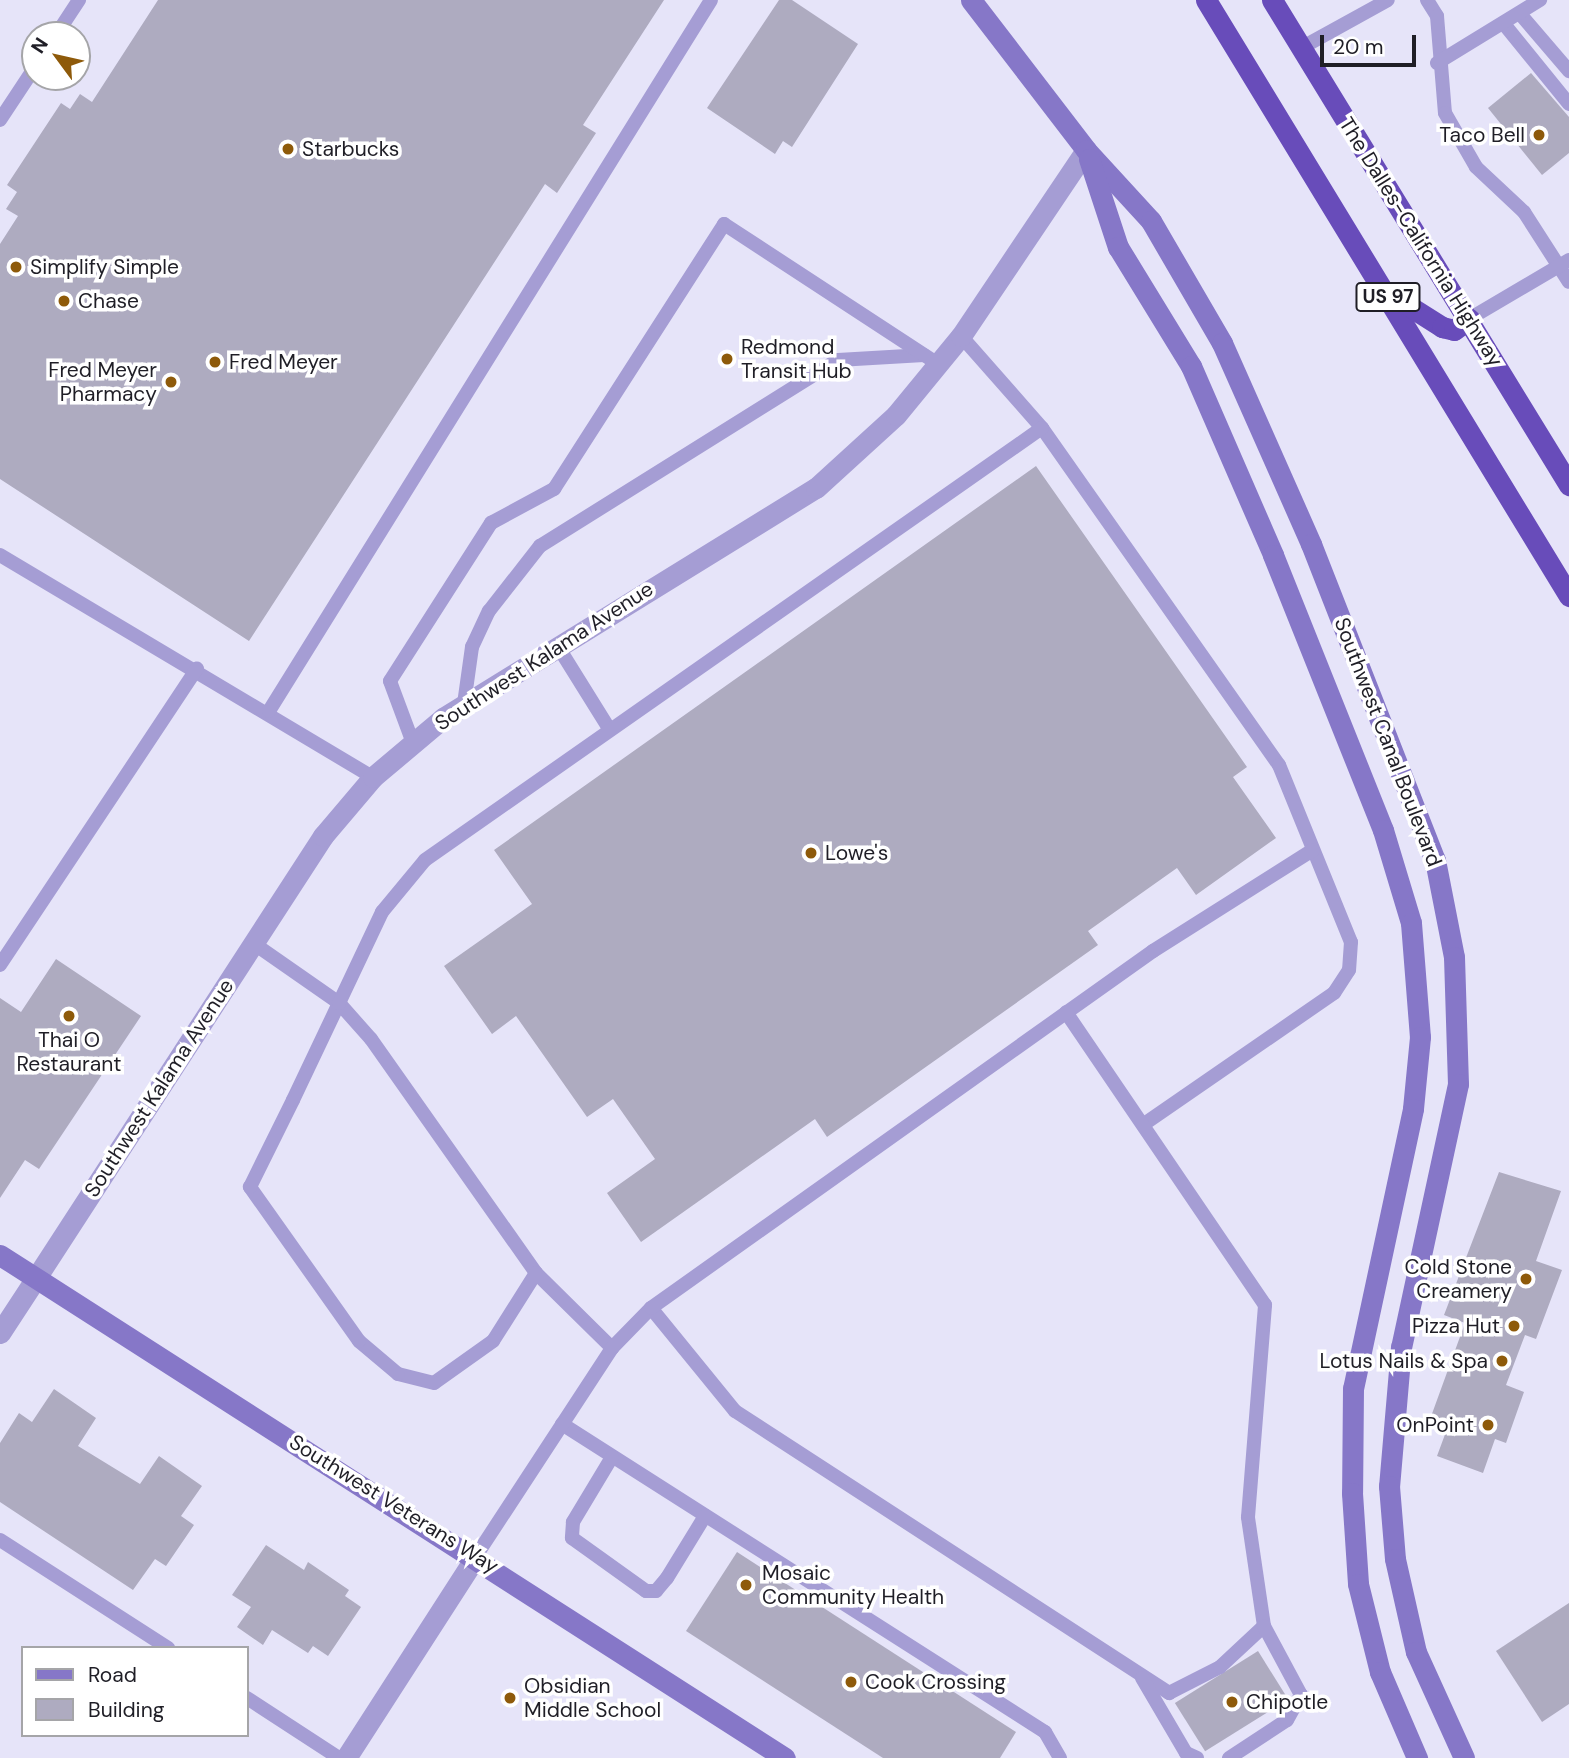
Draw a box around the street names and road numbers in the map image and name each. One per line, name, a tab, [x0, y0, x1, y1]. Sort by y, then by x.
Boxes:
street label: The Dalles-California Highway	[1334, 113, 1508, 371]
road number: US 97	[1355, 282, 1421, 312]
street label: Southwest Kalama Avenue	[430, 576, 658, 736]
street label: Southwest Canal Boulevard	[1329, 614, 1447, 870]
street label: Southwest Kalama Avenue	[79, 974, 239, 1202]
street label: Southwest Veterans Way	[285, 1429, 503, 1579]

